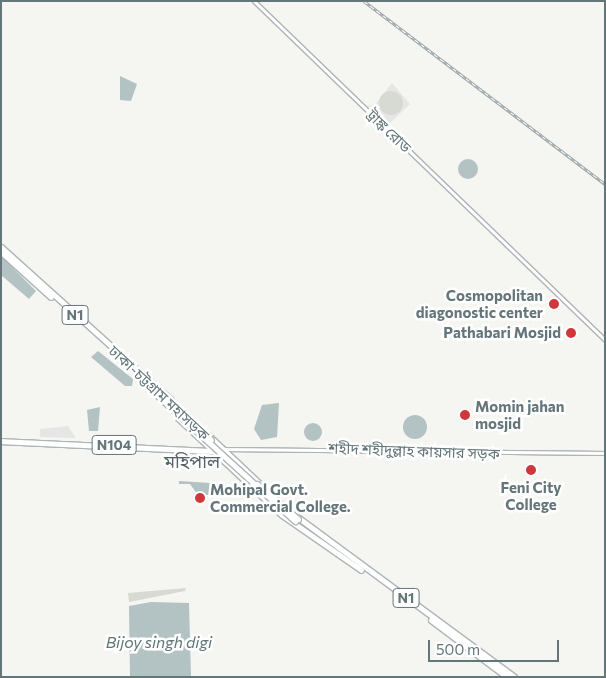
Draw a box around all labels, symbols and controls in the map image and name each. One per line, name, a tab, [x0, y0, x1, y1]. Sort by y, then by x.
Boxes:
street label: ট্রাঙ্ক রোড	[363, 106, 415, 156]
place label: Cosmopolitan diagonostic center	[416, 286, 543, 321]
marker: Cosmopolitan diagonostic center	[547, 297, 561, 311]
road number: N1	[61, 304, 89, 326]
place label: Pathabari Mosjid	[443, 324, 561, 342]
marker: Pathabari Mosjid	[565, 327, 577, 339]
street label: ঢাকা-চট্টগ্রাম মহাসড়ক	[105, 342, 213, 444]
place label: Momin jahan mosjid	[475, 397, 564, 432]
marker: Momin jahan mosjid	[459, 409, 471, 421]
road number: N104	[92, 434, 136, 456]
street label: শহীদ শহীদুল্লাহ কায়সার সড়ক	[328, 439, 500, 463]
district label: মহিপাল	[164, 450, 220, 472]
marker: Feni City College	[525, 464, 537, 476]
place label: Feni City College	[500, 478, 562, 513]
place label: Mohipal Govt. Commercial College.	[210, 480, 351, 515]
marker: Mohipal Govt. Commercial College.	[194, 492, 206, 504]
road number: N1	[392, 586, 420, 610]
scale bar	[431, 630, 562, 662]
water label: Bijoy singh digi	[106, 632, 212, 652]
text: 500 m	[436, 640, 480, 658]

